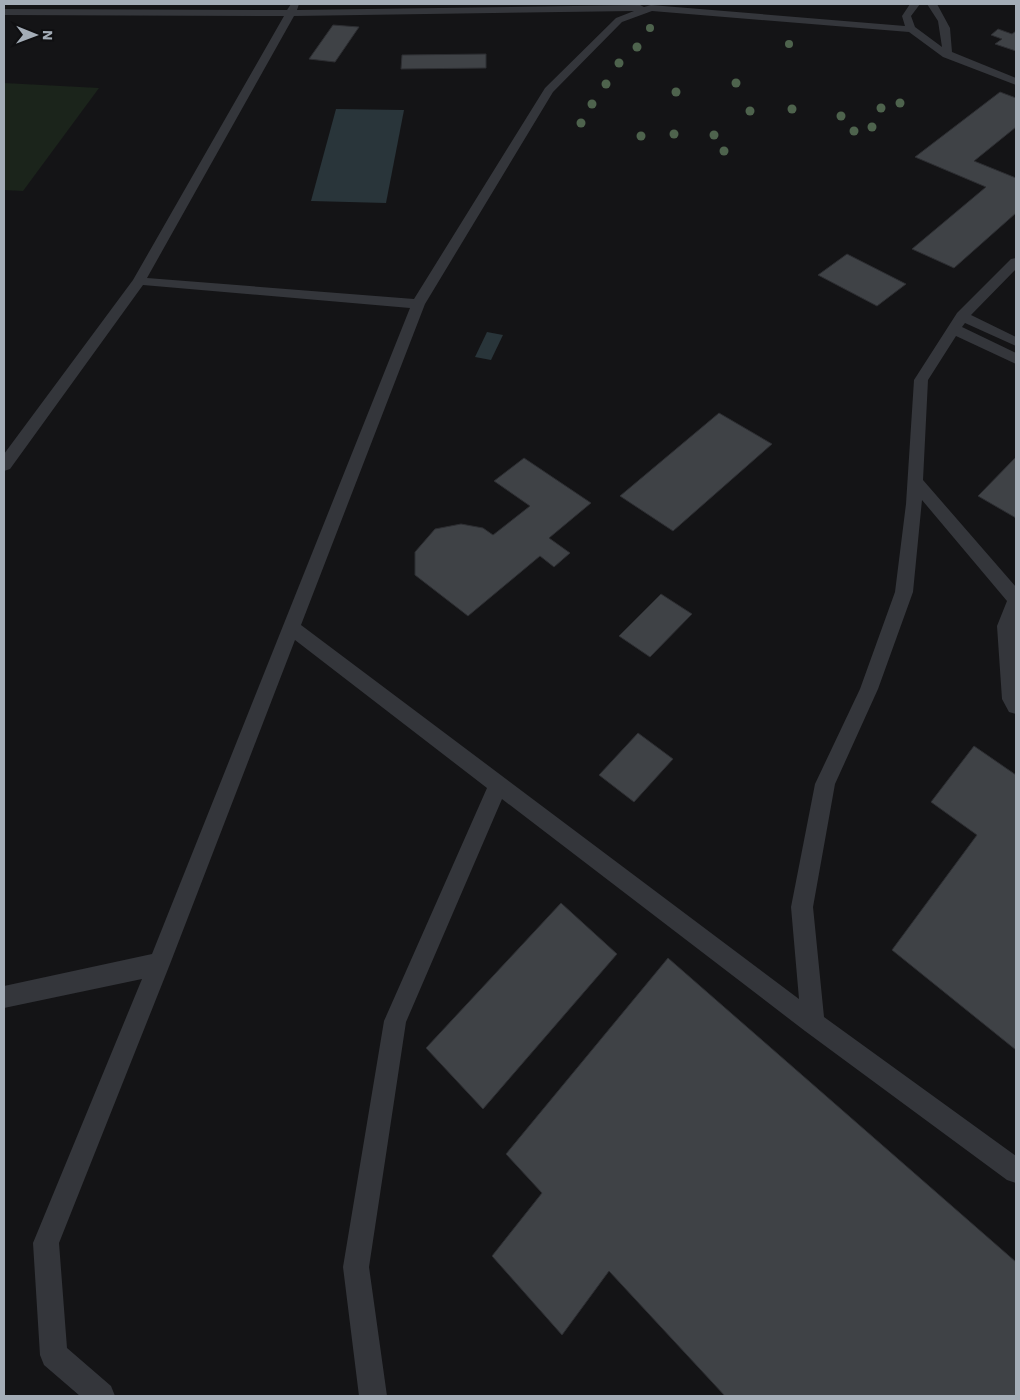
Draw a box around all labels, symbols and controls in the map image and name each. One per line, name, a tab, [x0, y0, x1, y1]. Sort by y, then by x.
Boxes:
north arrow	[10, 10, 60, 60]
text: N	[40, 30, 56, 41]

